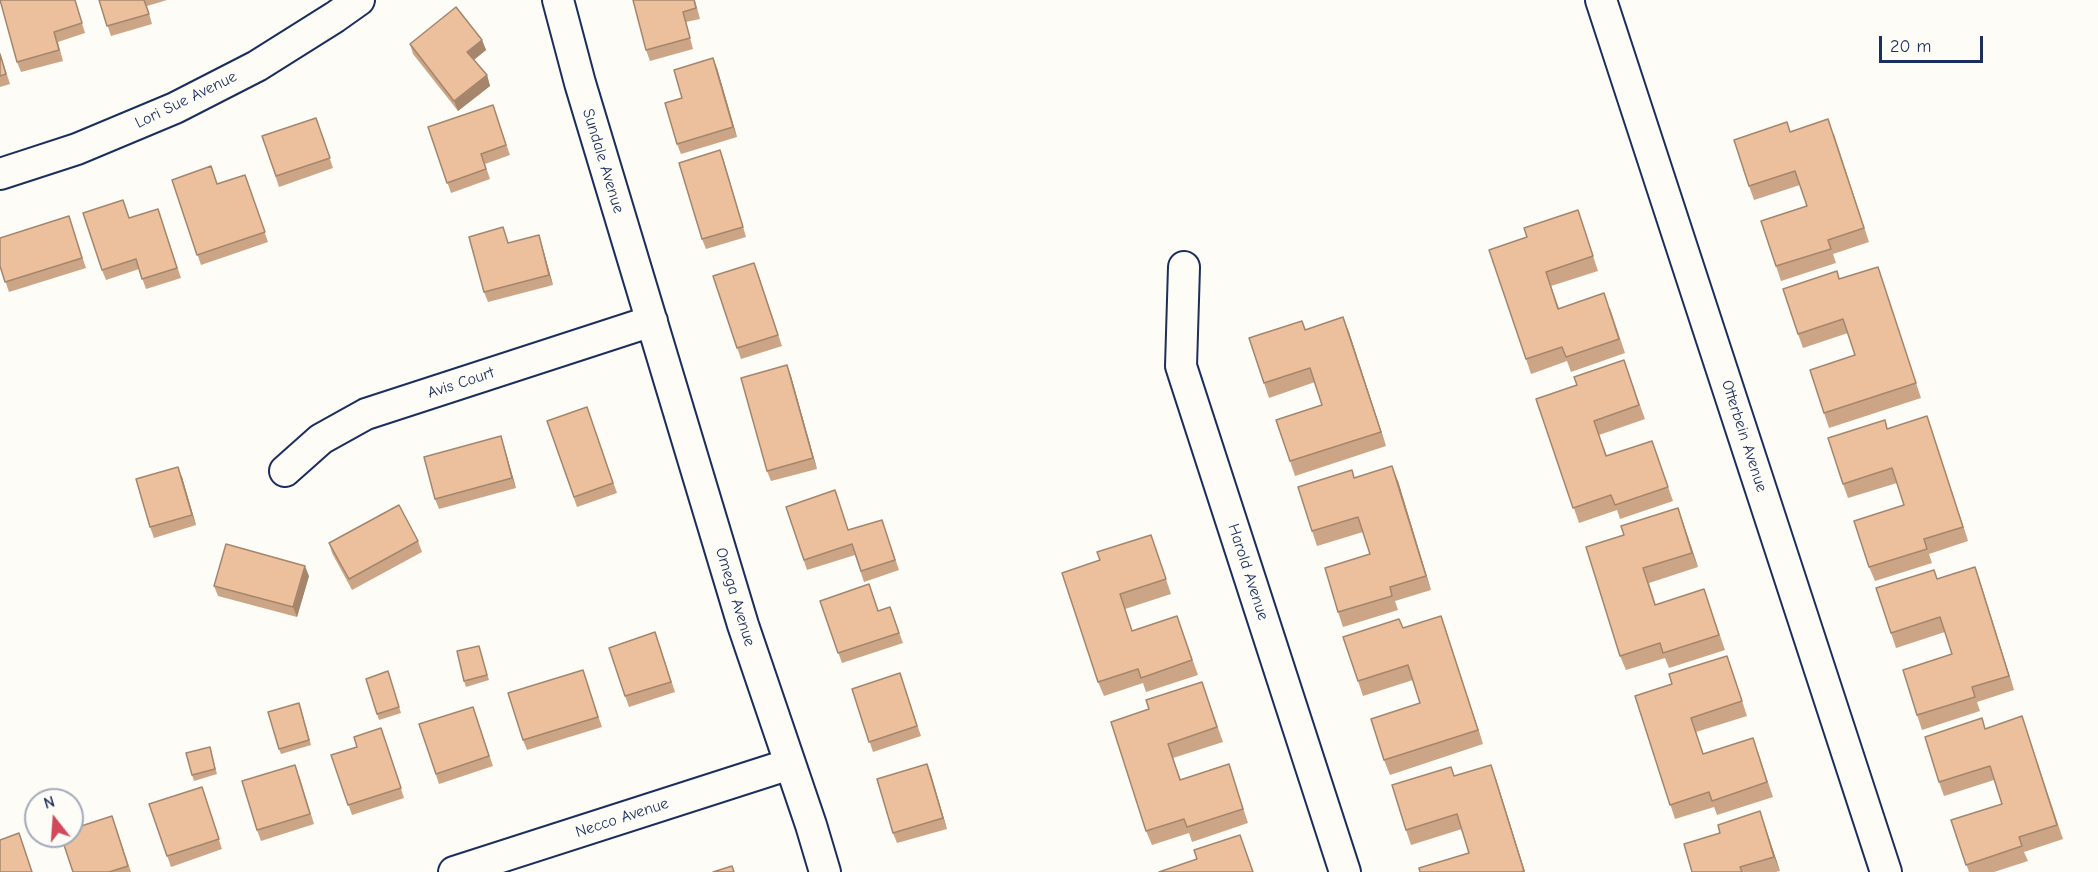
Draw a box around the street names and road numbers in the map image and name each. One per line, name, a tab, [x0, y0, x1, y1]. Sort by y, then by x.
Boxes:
street label: Lori Sue Avenue	[132, 67, 240, 133]
street label: Sundale Avenue	[578, 106, 628, 216]
street label: Avis Court	[425, 363, 497, 403]
street label: Otterbein Avenue	[1717, 378, 1771, 494]
street label: Harold Avenue	[1223, 521, 1273, 623]
street label: Omega Avenue	[711, 545, 759, 649]
street label: Necco Avenue	[573, 794, 671, 842]

